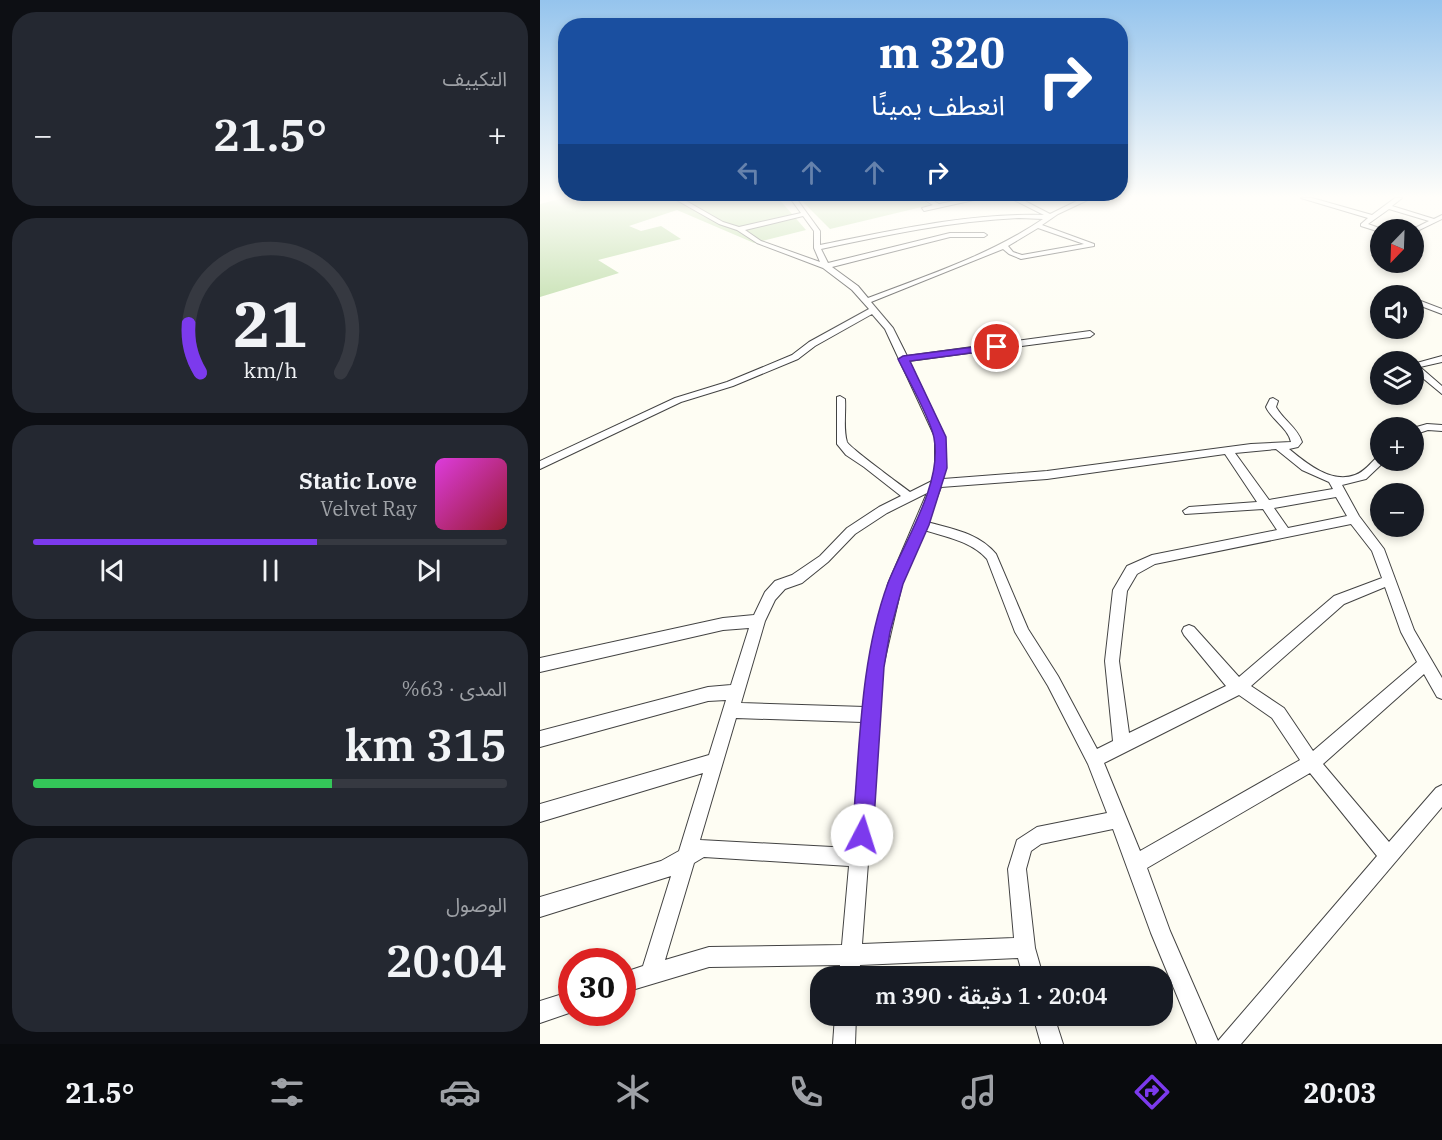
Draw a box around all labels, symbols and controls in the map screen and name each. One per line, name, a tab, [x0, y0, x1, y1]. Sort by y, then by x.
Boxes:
text: 320 m	[879, 25, 1005, 80]
icon: right	[1026, 42, 1104, 120]
text: التكييف	[443, 65, 507, 92]
text: انعطف يمينًا	[871, 87, 1005, 122]
text: 21.5°	[213, 105, 327, 163]
text: −	[33, 113, 53, 156]
text: +	[487, 113, 507, 156]
icon: left	[732, 156, 765, 189]
icon: ahead	[795, 156, 828, 189]
icon: ahead	[858, 156, 891, 189]
icon: right	[921, 156, 954, 189]
north arrow	[1370, 219, 1424, 273]
map controls	[1370, 219, 1424, 537]
text: 21	[233, 283, 307, 364]
button: sound	[1370, 285, 1424, 339]
pin	[971, 321, 1022, 372]
icon: arrive	[980, 330, 1013, 363]
button: layers	[1370, 351, 1424, 405]
text: km/h	[243, 356, 297, 384]
button: +	[1370, 417, 1424, 471]
text: Static Love	[299, 466, 417, 495]
button: −	[1370, 483, 1424, 537]
text: Velvet Ray	[320, 495, 417, 522]
icon: previous	[96, 554, 129, 587]
icon: pause	[254, 554, 287, 587]
icon: next	[412, 554, 445, 587]
text: المدى · 63%	[402, 675, 507, 702]
text: 315 km	[345, 715, 507, 773]
position arrow	[830, 803, 894, 867]
text: الوصول	[446, 891, 507, 918]
text: 20:04	[386, 931, 507, 989]
speed limit sign: 30	[558, 948, 636, 1026]
text: 20:04 · 1 دقيقة · 390 m	[875, 981, 1108, 1010]
icon: filters	[266, 1071, 308, 1113]
icon: car	[439, 1071, 481, 1113]
icon: climate	[612, 1071, 654, 1113]
icon: phone	[785, 1071, 827, 1113]
icon: music	[958, 1071, 1000, 1113]
icon: directions	[1131, 1071, 1173, 1113]
text: 21.5°	[66, 1075, 135, 1110]
text: 20:03	[1304, 1075, 1377, 1110]

